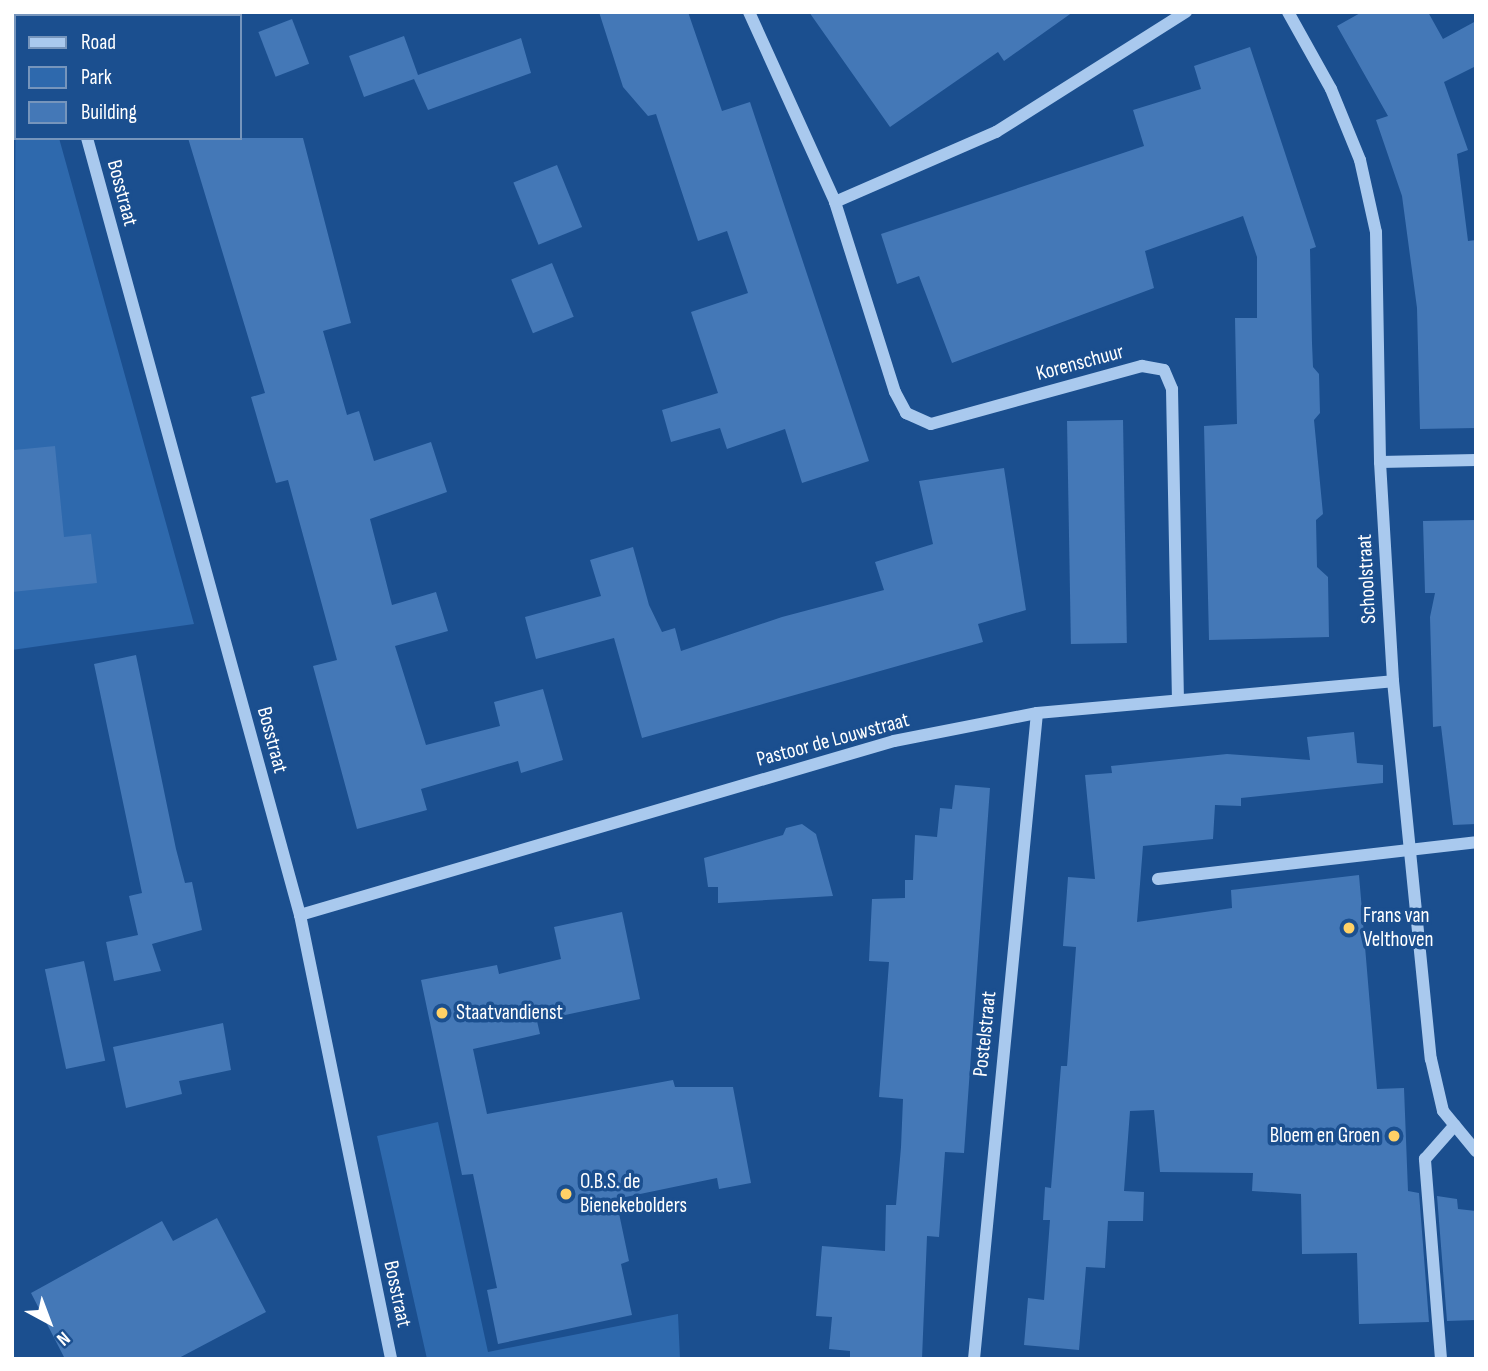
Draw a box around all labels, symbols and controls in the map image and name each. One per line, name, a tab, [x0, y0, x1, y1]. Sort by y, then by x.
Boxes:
legend	[14, 14, 242, 140]
text: Road	[81, 30, 116, 55]
text: Park	[81, 65, 112, 90]
text: Building	[81, 100, 137, 125]
street label: Bosstraat	[101, 157, 143, 229]
street label: Korenschuur	[1034, 339, 1126, 387]
street label: Schoolstraat	[1352, 533, 1382, 625]
street label: Bosstraat	[251, 704, 293, 776]
street label: Pastoor de Louwstraat	[754, 708, 912, 772]
place label: Frans van Velthoven	[1363, 903, 1433, 953]
marker: Frans van Velthoven	[1341, 920, 1357, 936]
street label: Postelstraat	[968, 990, 1002, 1078]
place label: Staatvandienst	[456, 1000, 563, 1026]
marker: Staatvandienst	[434, 1005, 450, 1021]
place label: Bloem en Groen	[1270, 1123, 1380, 1149]
marker: Bloem en Groen	[1386, 1128, 1402, 1144]
place label: O.B.S. de Bienekebolders	[580, 1169, 687, 1219]
marker: O.B.S. de Bienekebolders	[558, 1186, 574, 1202]
street label: Bosstraat	[378, 1258, 416, 1330]
north arrow	[14, 1287, 84, 1357]
text: N	[52, 1326, 74, 1350]

